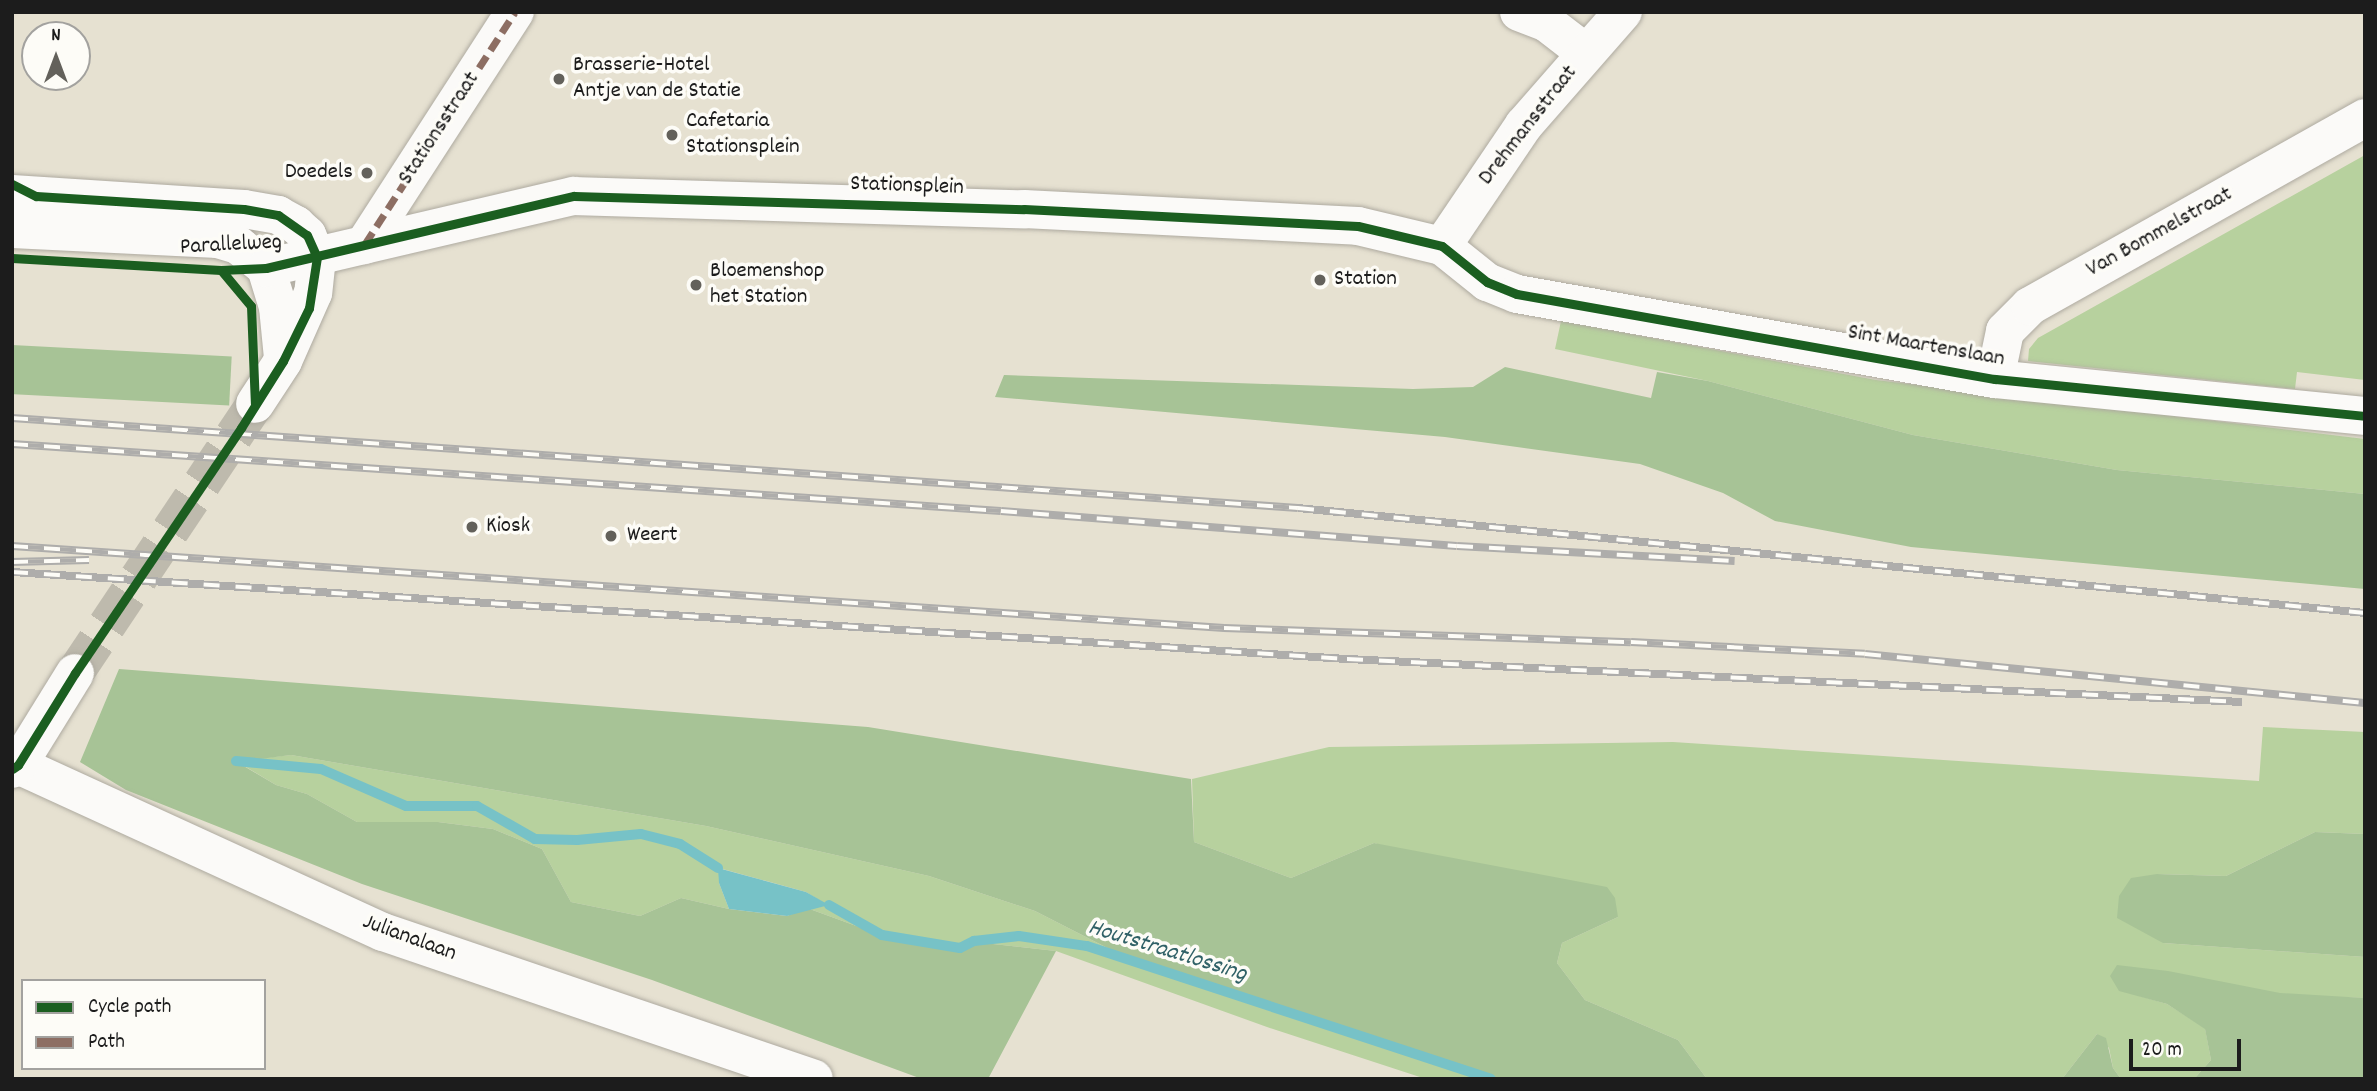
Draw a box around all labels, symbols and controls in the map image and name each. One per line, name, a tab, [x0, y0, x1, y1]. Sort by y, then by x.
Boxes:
north arrow	[21, 21, 91, 91]
text: N	[51, 23, 61, 50]
place label: Brasserie-Hotel Antje van de Statie	[573, 52, 741, 106]
street label: Drehmansstraat	[1474, 60, 1584, 192]
street label: Stationsstraat	[393, 67, 487, 191]
marker: Brasserie-Hotel Antje van de Statie	[551, 71, 567, 87]
place label: Cafetaria Stationsplein	[686, 108, 800, 162]
marker: Cafetaria Stationsplein	[664, 127, 680, 143]
place label: Doedels	[285, 159, 353, 187]
marker: Doedels	[359, 165, 375, 181]
street label: Stationsplein	[850, 171, 964, 203]
street label: Van Bommelstraat	[2082, 181, 2238, 285]
street label: Parallelweg	[179, 230, 283, 262]
place label: Bloemenshop het Station	[710, 258, 824, 312]
place label: Station	[1334, 266, 1397, 294]
marker: Station	[1312, 272, 1328, 288]
marker: Bloemenshop het Station	[688, 277, 704, 293]
street label: Sint Maartenslaan	[1845, 320, 2007, 374]
place label: Kiosk	[486, 513, 530, 541]
marker: Kiosk	[464, 519, 480, 535]
place label: Weert	[627, 522, 677, 550]
marker: Weert	[601, 526, 621, 546]
street label: Julianalaan	[358, 909, 460, 969]
water label: Houtstraatlossing	[1084, 914, 1250, 990]
legend	[21, 979, 266, 1070]
text: Cycle path	[88, 993, 171, 1023]
scale bar	[2132, 1024, 2244, 1068]
text: Path	[88, 1028, 125, 1058]
text: 20 m	[2142, 1036, 2182, 1066]

